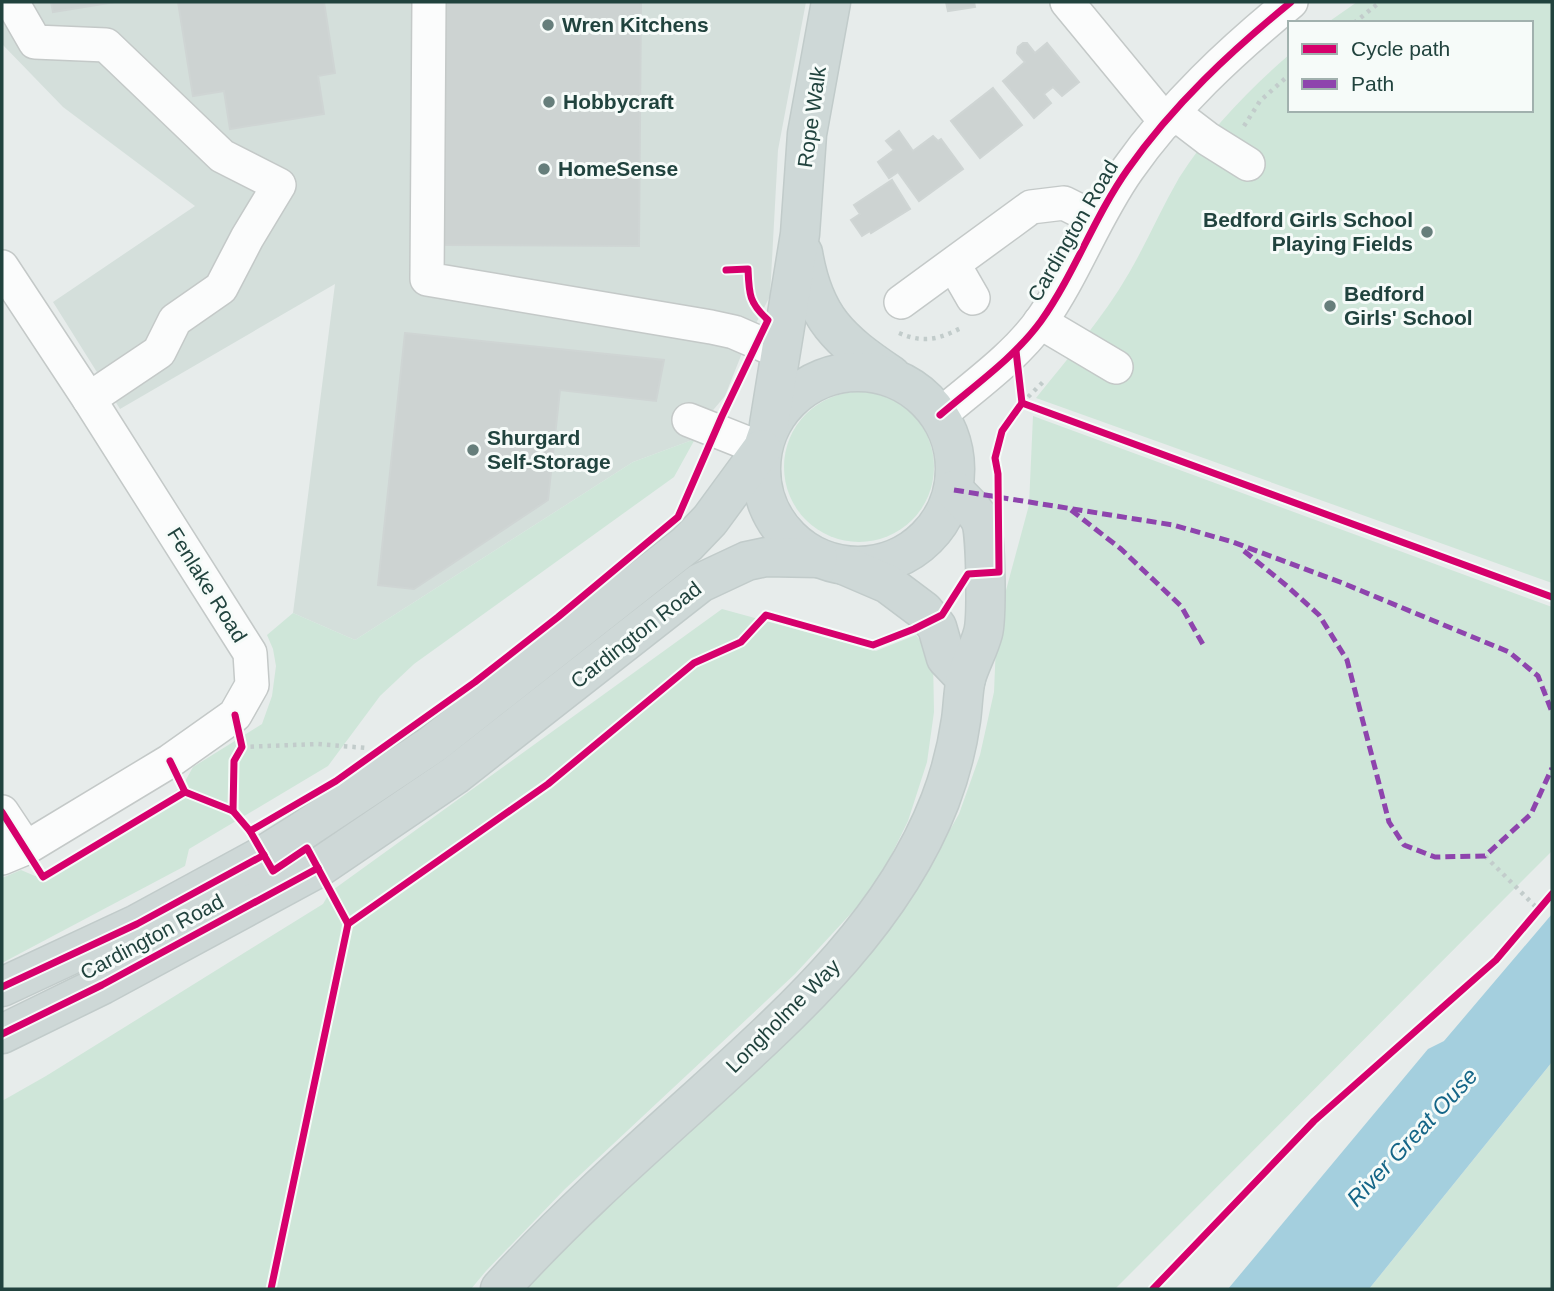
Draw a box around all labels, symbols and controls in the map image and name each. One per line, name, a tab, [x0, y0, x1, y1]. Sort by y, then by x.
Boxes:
place label: Wren Kitchens	[562, 13, 709, 36]
marker: Wren Kitchens	[540, 17, 556, 33]
legend	[1288, 21, 1533, 112]
text: Cycle path	[1351, 37, 1450, 60]
street label: Rope Walk	[793, 64, 830, 169]
text: Path	[1351, 72, 1394, 95]
place label: Hobbycraft	[563, 90, 674, 113]
marker: Hobbycraft	[541, 94, 557, 110]
street label: Cardington Road	[1023, 156, 1122, 305]
place label: HomeSense	[558, 157, 678, 180]
marker: HomeSense	[536, 161, 552, 177]
place label: Bedford Girls School Playing Fields	[1203, 208, 1413, 255]
marker: Bedford Girls School Playing Fields	[1419, 224, 1435, 240]
place label: Bedford Girls' School	[1344, 282, 1473, 329]
marker: Bedford Girls' School	[1322, 298, 1338, 314]
place label: Shurgard Self-Storage	[487, 426, 611, 473]
marker: Shurgard Self-Storage	[465, 442, 481, 458]
street label: Fenlake Road	[163, 523, 252, 646]
street label: Cardington Road	[566, 577, 705, 693]
street label: Cardington Road	[76, 889, 227, 984]
street label: Longholme Way	[721, 954, 845, 1077]
water label: River Great Ouse	[1341, 1063, 1483, 1211]

